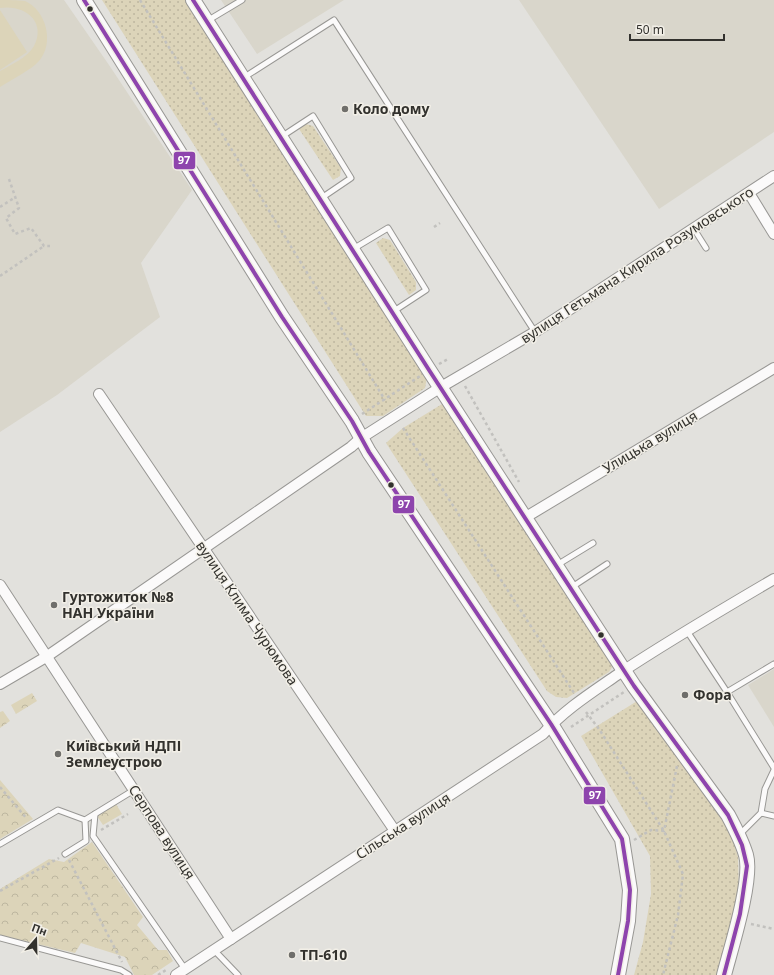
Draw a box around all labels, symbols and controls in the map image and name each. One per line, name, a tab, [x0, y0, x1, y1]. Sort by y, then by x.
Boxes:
unlabelled marker	[85, 4, 95, 14]
scale bar	[630, 16, 724, 42]
text: 50 m	[636, 21, 664, 38]
place label: Коло дому	[353, 99, 430, 118]
marker: Коло дому	[340, 104, 350, 114]
line badge: 97	[173, 151, 196, 170]
text: 97	[178, 152, 190, 167]
street label: вулиця Гетьмана Кирила Розумовського	[517, 182, 757, 347]
street label: Улицька вулиця	[599, 406, 701, 477]
unlabelled marker	[386, 480, 396, 490]
line badge: 97	[392, 495, 415, 514]
text: 97	[398, 496, 410, 511]
street label: вулиця Клима Чурюмова	[192, 537, 303, 689]
place label: Гуртожиток №8 НАН України	[62, 587, 174, 622]
marker: Гуртожиток №8 НАН України	[49, 600, 59, 610]
unlabelled marker	[596, 630, 606, 640]
place label: Фора	[693, 685, 732, 704]
marker: Фора	[680, 690, 690, 700]
place label: Київський НДПІ Землеустрою	[66, 736, 181, 771]
marker: Київський НДПІ Землеустрою	[53, 749, 63, 759]
street label: Серпова вулиця	[125, 781, 200, 883]
line badge: 97	[583, 786, 606, 805]
text: 97	[589, 787, 601, 802]
street label: Сільська вулиця	[352, 788, 454, 863]
north arrow	[16, 919, 56, 959]
text: Пн	[30, 919, 49, 939]
place label: ТП-610	[300, 945, 347, 964]
marker: ТП-610	[287, 950, 297, 960]

